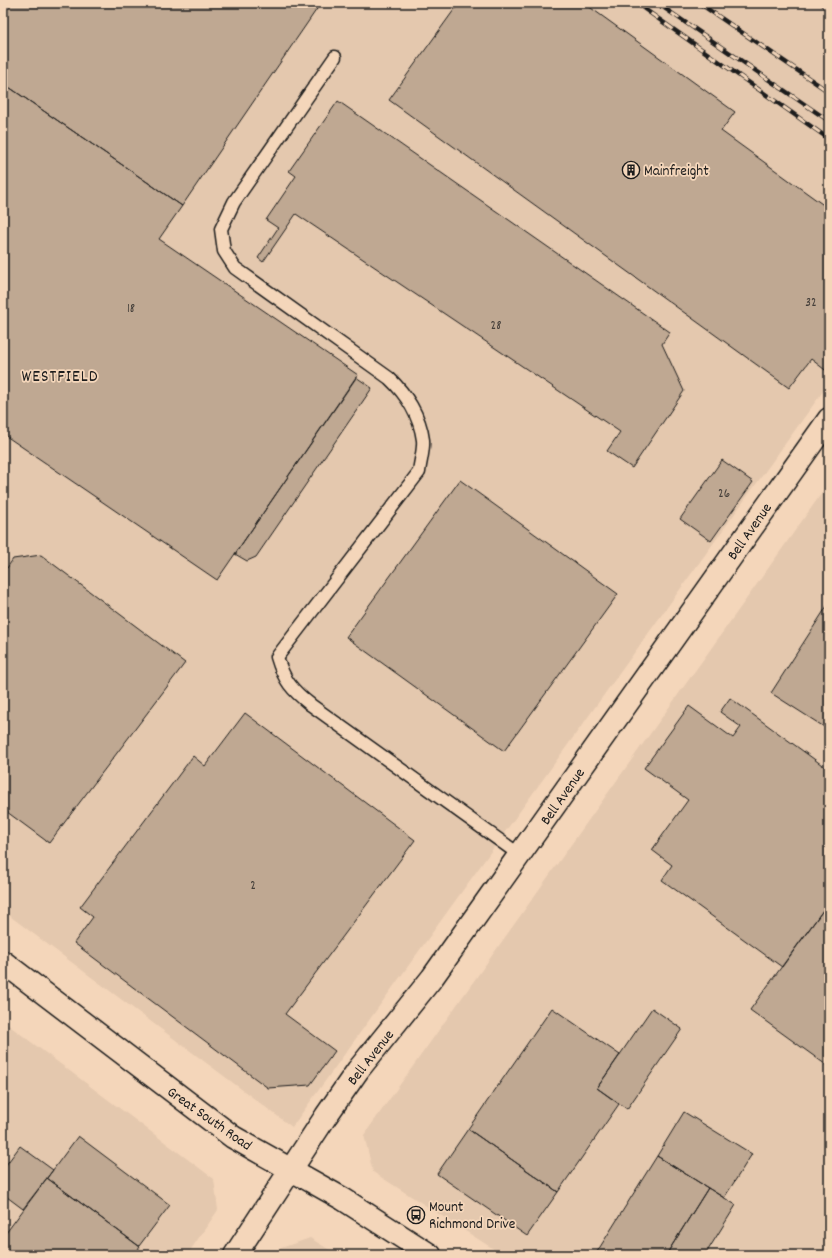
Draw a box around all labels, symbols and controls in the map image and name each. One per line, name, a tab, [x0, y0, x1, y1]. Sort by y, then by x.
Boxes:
building icon: Mainfreight	[621, 160, 641, 180]
place label: Mainfreight	[644, 161, 709, 183]
house number: 32	[805, 294, 817, 313]
house number: 18	[127, 300, 135, 319]
house number: 28	[491, 317, 501, 336]
district label: WESTFIELD	[21, 366, 99, 390]
house number: 26	[718, 485, 730, 504]
street label: Bell Avenue	[723, 499, 779, 565]
street label: Bell Avenue	[536, 764, 592, 830]
house number: 2	[250, 877, 256, 896]
street label: Bell Avenue	[343, 1025, 401, 1091]
street label: Great South Road	[162, 1082, 256, 1157]
place label: Mount Richmond Drive	[429, 1197, 516, 1236]
bus stop icon: Mount Richmond Drive	[406, 1205, 426, 1225]

